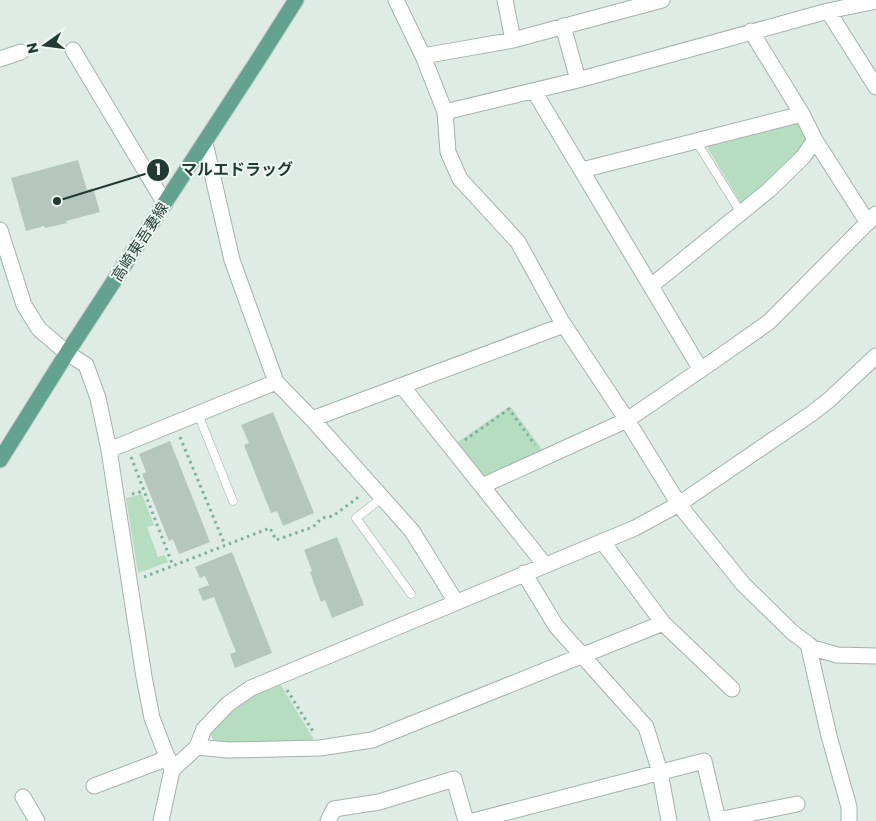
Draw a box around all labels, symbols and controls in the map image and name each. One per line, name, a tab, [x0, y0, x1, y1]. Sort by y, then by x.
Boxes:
north arrow	[20, 20, 70, 70]
text: N	[21, 41, 43, 56]
callout: マルエドラッグ	[146, 154, 303, 185]
text: マルエドラッグ	[181, 158, 293, 181]
text: 1	[155, 159, 161, 180]
street label: 高崎東吾妻線	[106, 198, 173, 285]

